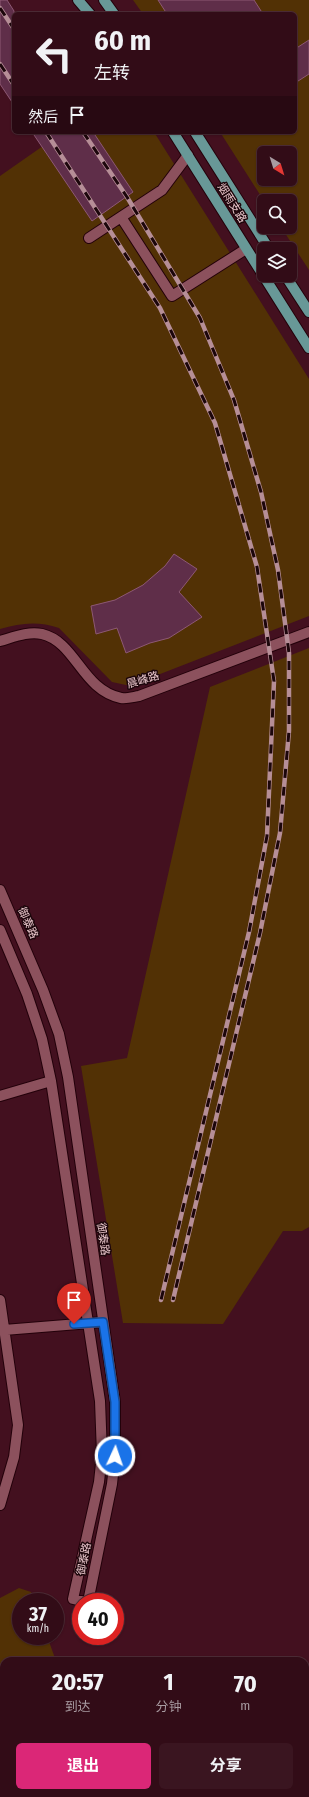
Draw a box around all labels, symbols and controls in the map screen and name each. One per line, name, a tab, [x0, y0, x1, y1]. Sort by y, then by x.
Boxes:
text: 60 m	[94, 24, 151, 57]
icon: left	[28, 28, 80, 80]
text: 左转	[94, 62, 130, 84]
icon: arrive	[66, 104, 88, 126]
text: 然后	[28, 108, 58, 126]
north arrow	[257, 146, 297, 186]
map controls	[257, 146, 297, 282]
street label: 烟雨支路	[215, 181, 249, 225]
button: search	[257, 194, 297, 234]
button: layers	[257, 242, 297, 282]
street label: 晨峰路	[125, 669, 161, 691]
street label: 御泰路	[15, 904, 41, 941]
street label: 御泰路	[94, 1221, 112, 1256]
pin	[57, 1283, 91, 1324]
icon: arrive	[63, 1289, 85, 1311]
position arrow	[94, 1435, 136, 1477]
street label: 御泰路	[74, 1542, 94, 1577]
speed limit sign: 40	[72, 1593, 124, 1645]
text: 37	[29, 1602, 47, 1626]
text: km/h	[27, 1623, 49, 1635]
text: 20:57	[52, 1668, 103, 1696]
text: 1	[164, 1668, 174, 1696]
text: 70	[234, 1670, 257, 1698]
text: m	[240, 1698, 250, 1713]
text: 到达	[65, 1699, 91, 1714]
text: 分钟	[156, 1699, 182, 1714]
button: 退出	[16, 1743, 151, 1789]
button: 分享	[159, 1743, 293, 1789]

